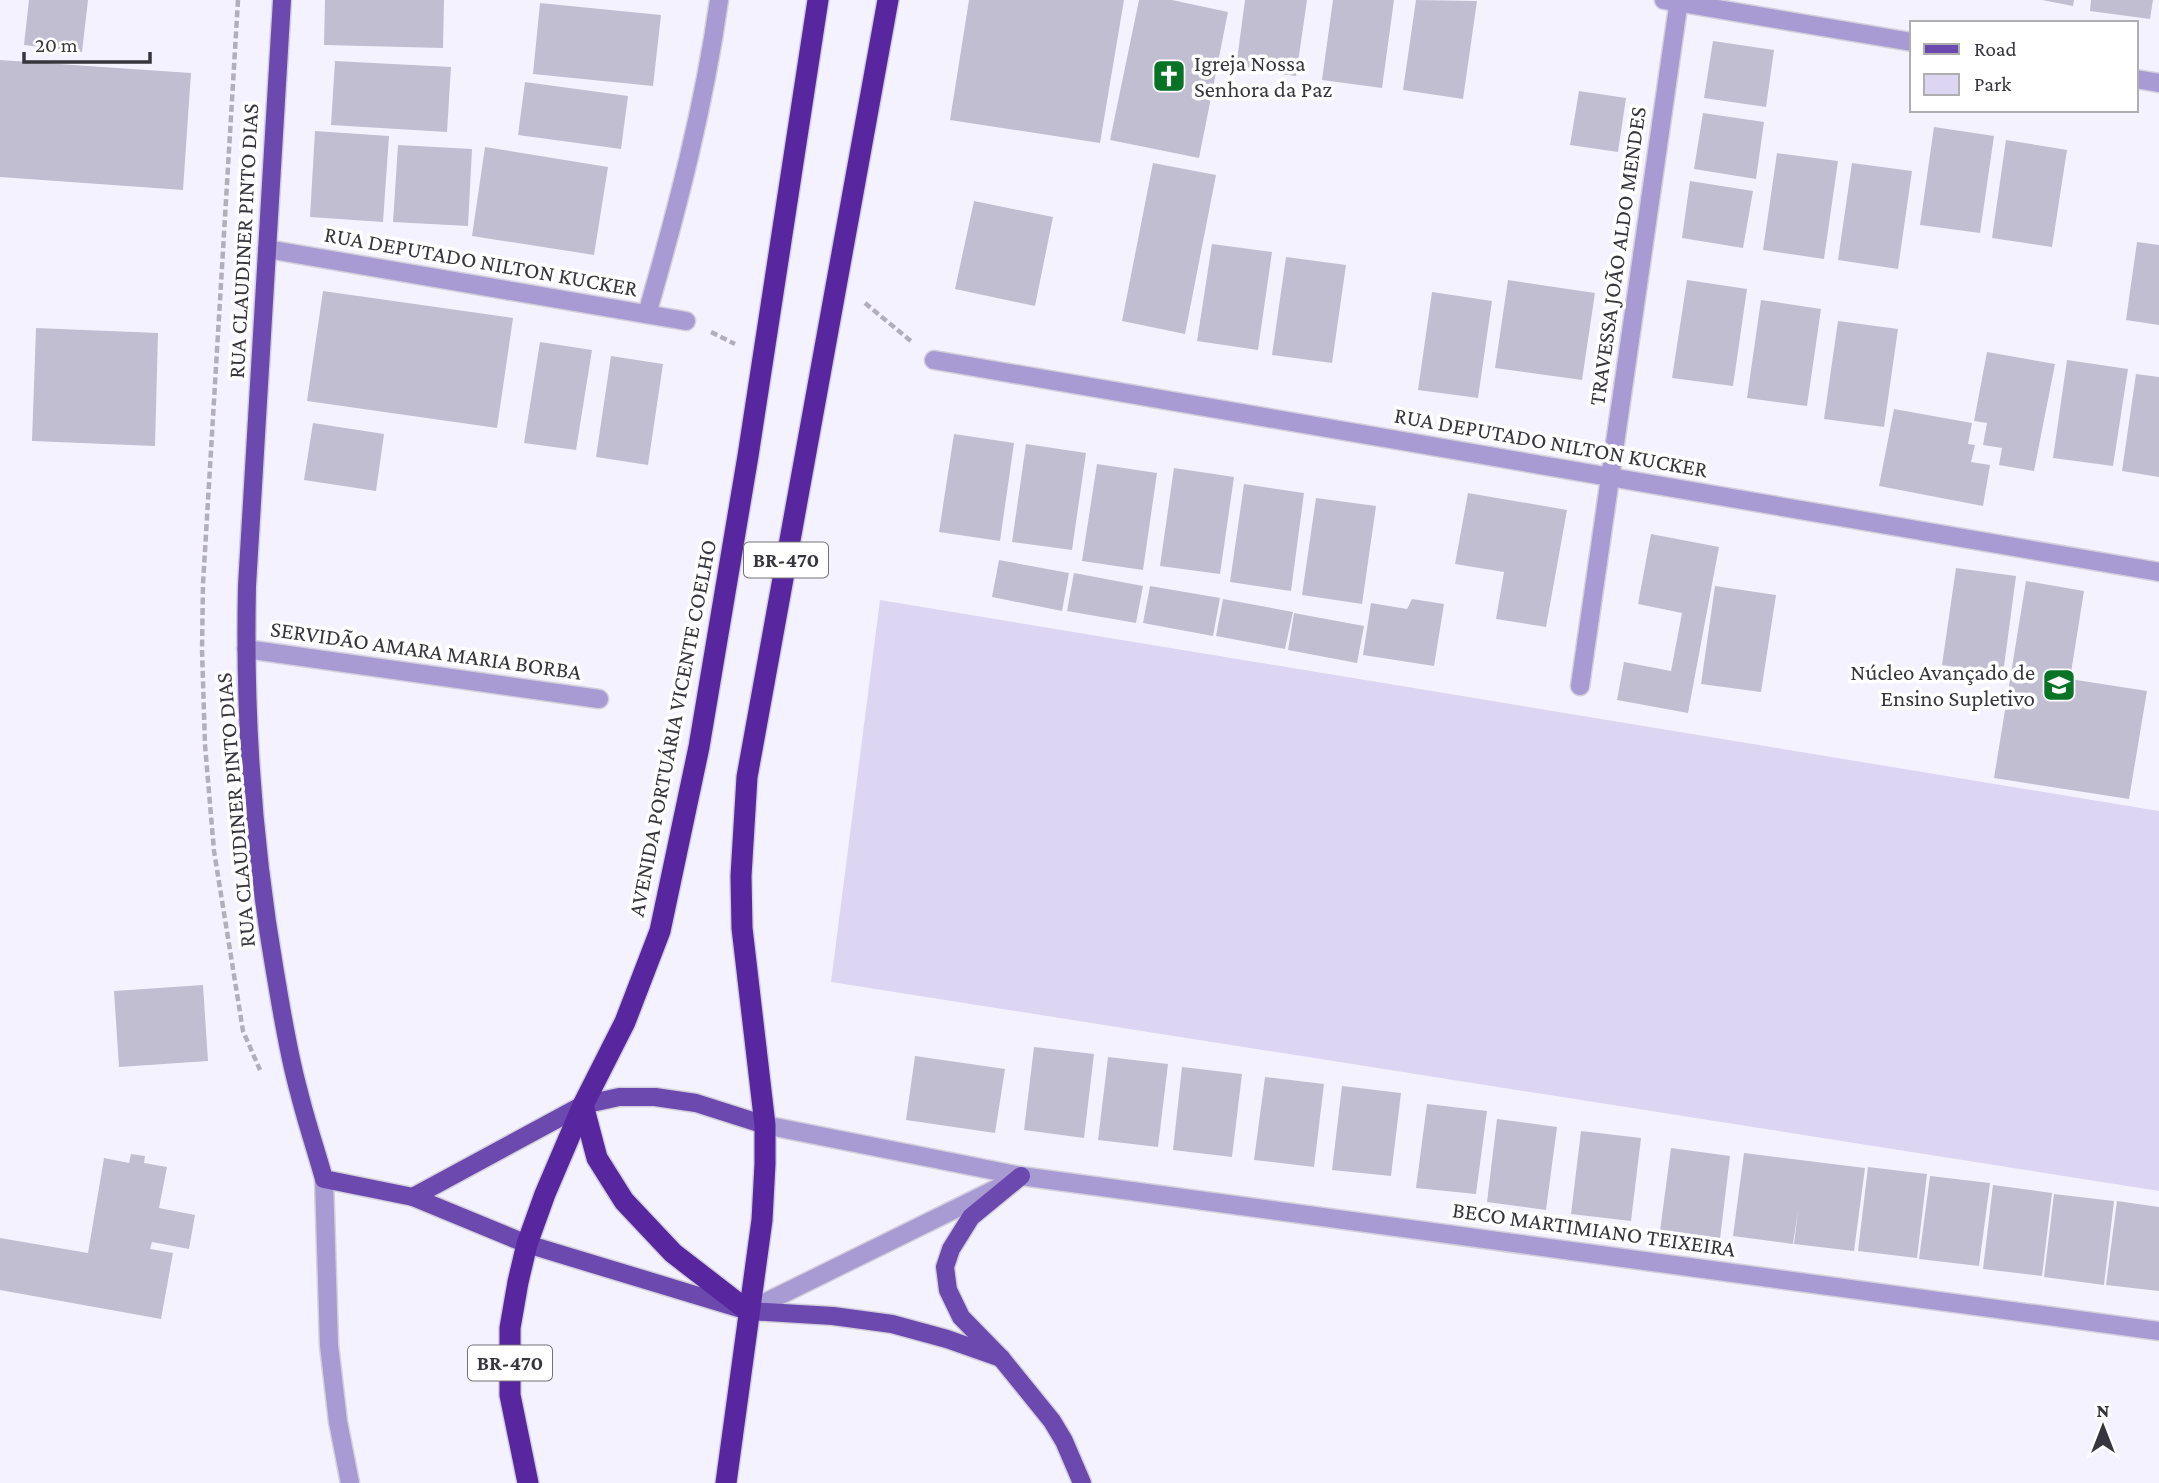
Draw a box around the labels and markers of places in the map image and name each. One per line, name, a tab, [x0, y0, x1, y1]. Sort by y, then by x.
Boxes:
place label: Igreja Nossa Senhora da Paz	[1194, 50, 1333, 102]
church icon: Igreja Nossa Senhora da Paz	[1150, 57, 1188, 95]
place label: Núcleo Avançado de Ensino Supletivo	[1850, 659, 2035, 711]
school or university icon: Núcleo Avançado de Ensino Supletivo	[2040, 666, 2078, 704]

